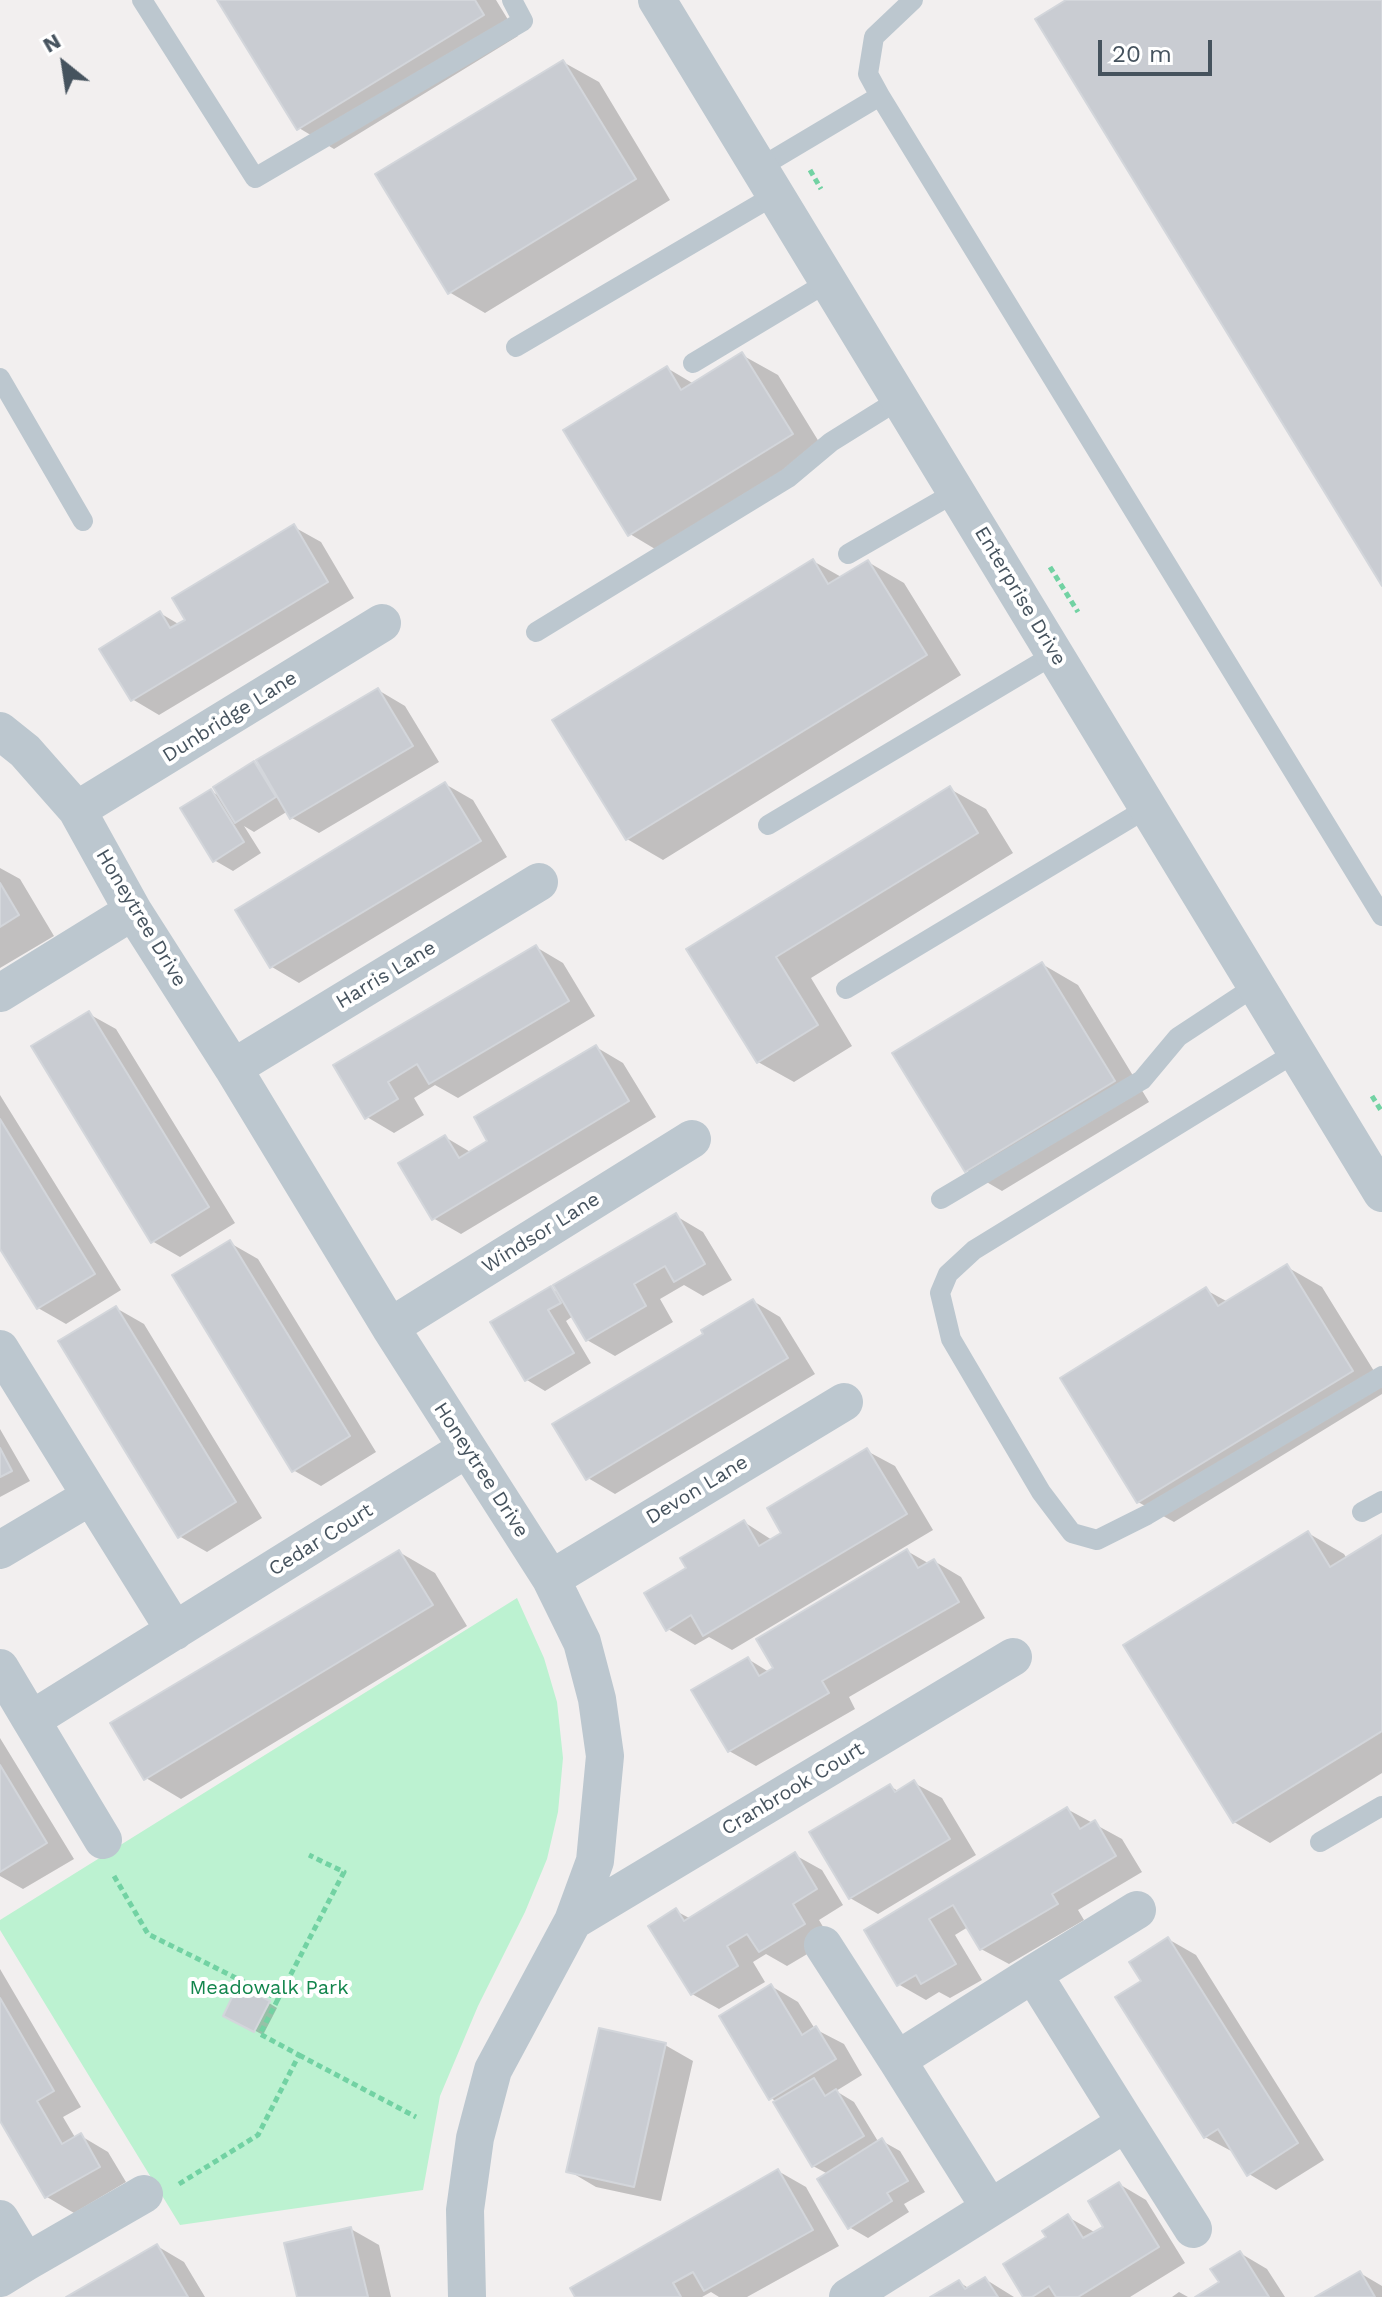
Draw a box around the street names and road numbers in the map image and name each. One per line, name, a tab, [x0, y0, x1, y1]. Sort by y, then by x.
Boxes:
street label: Enterprise Drive	[969, 522, 1071, 670]
street label: Dunbridge Lane	[158, 666, 302, 768]
street label: Honeytree Drive	[91, 845, 191, 991]
street label: Harris Lane	[332, 936, 440, 1014]
street label: Windsor Lane	[478, 1187, 604, 1279]
street label: Honeytree Drive	[428, 1398, 534, 1542]
street label: Devon Lane	[642, 1450, 752, 1530]
street label: Cedar Court	[265, 1499, 377, 1581]
street label: Cranbrook Court	[717, 1737, 869, 1841]

